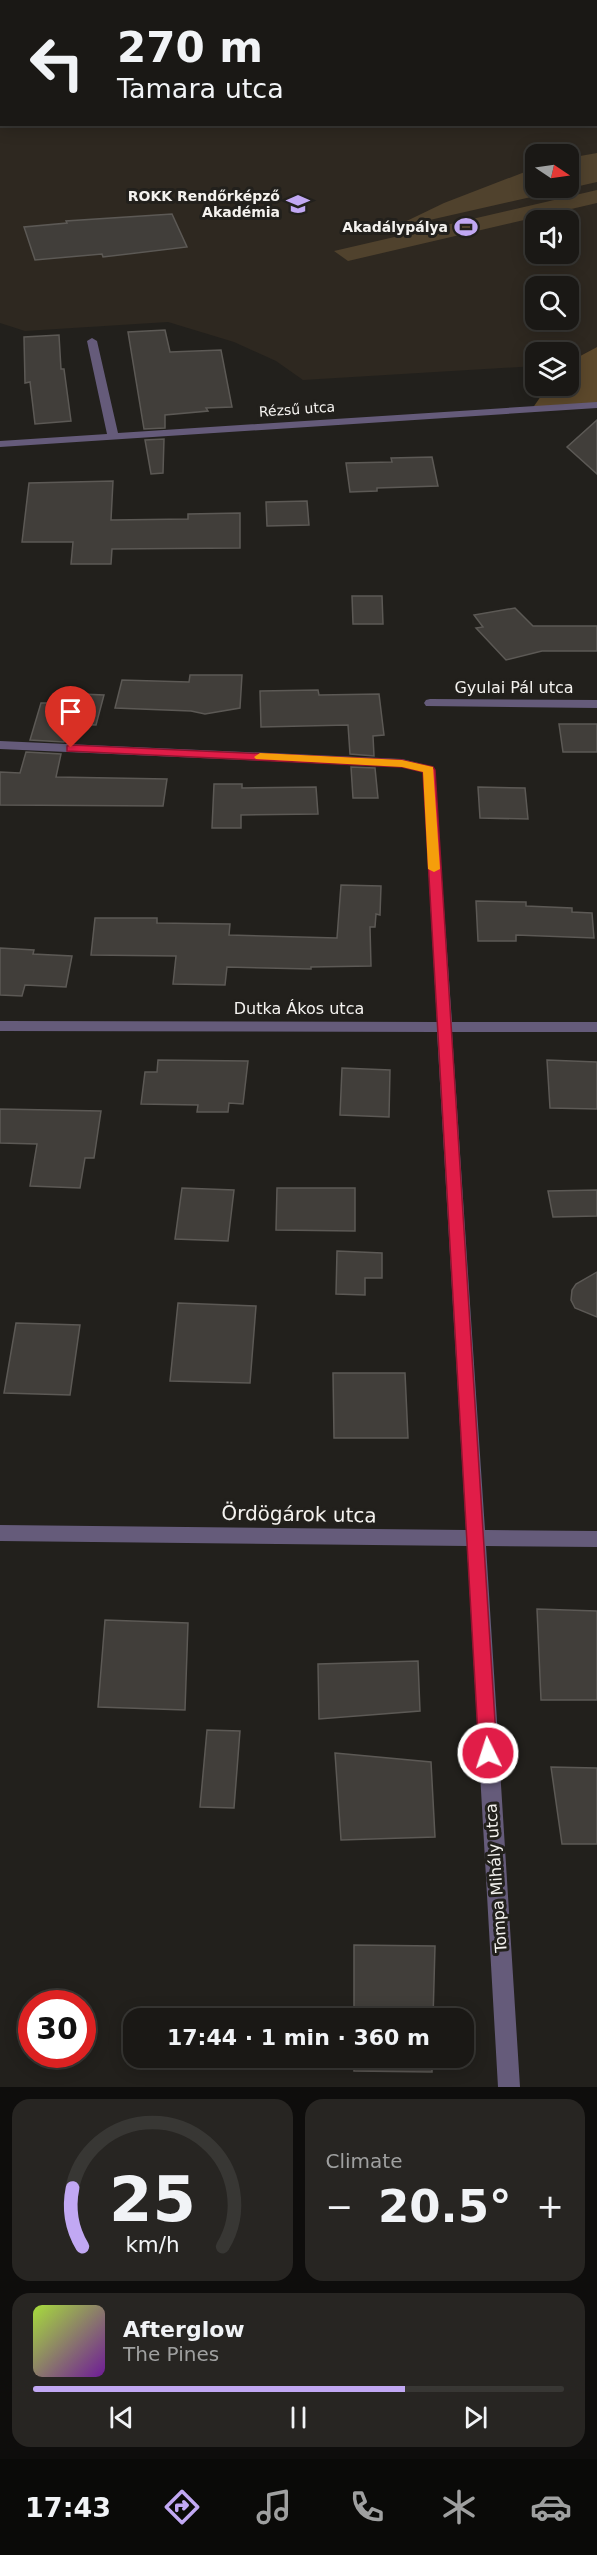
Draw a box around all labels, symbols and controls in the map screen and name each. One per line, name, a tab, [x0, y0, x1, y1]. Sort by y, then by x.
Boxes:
text: 270 m	[117, 23, 263, 72]
icon: left	[18, 24, 96, 102]
text: Tamara utca	[117, 73, 284, 104]
north arrow	[525, 144, 579, 198]
map controls	[525, 144, 579, 396]
place label: ROKK Rendőrképző Akadémia	[128, 188, 280, 220]
school or university icon: ROKK Rendőrképző Akadémia	[285, 191, 311, 217]
button: sound	[525, 210, 579, 264]
sports icon: Akadálypálya	[453, 214, 479, 240]
place label: Akadálypálya	[342, 219, 448, 235]
button: search	[525, 276, 579, 330]
button: layers	[525, 342, 579, 396]
street label: Rézsű utca	[258, 398, 336, 420]
street label: Gyulai Pál utca	[454, 678, 574, 697]
pin	[45, 686, 96, 748]
icon: arrive	[54, 695, 87, 728]
street label: Dutka Ákos utca	[234, 999, 364, 1018]
street label: Ördögárok utca	[221, 1501, 377, 1527]
position arrow	[456, 1721, 520, 1785]
street label: Tompa Mihály utca	[481, 1803, 511, 1954]
speed limit sign: 30	[18, 1990, 96, 2068]
text: 17:44 · 1 min · 360 m	[167, 2025, 430, 2050]
text: Climate	[326, 2149, 402, 2173]
text: 25	[109, 2163, 196, 2236]
text: 20.5°	[378, 2180, 512, 2233]
text: −	[326, 2187, 353, 2226]
text: +	[536, 2187, 564, 2226]
text: km/h	[125, 2232, 179, 2257]
text: Afterglow	[123, 2317, 245, 2342]
text: The Pines	[123, 2342, 219, 2366]
icon: previous	[105, 2401, 138, 2434]
icon: pause	[282, 2401, 315, 2434]
icon: next	[459, 2401, 492, 2434]
icon: directions	[161, 2486, 203, 2528]
icon: music	[253, 2486, 295, 2528]
icon: phone	[346, 2486, 388, 2528]
icon: climate	[438, 2486, 480, 2528]
icon: car	[530, 2486, 572, 2528]
text: 17:43	[25, 2492, 111, 2523]

